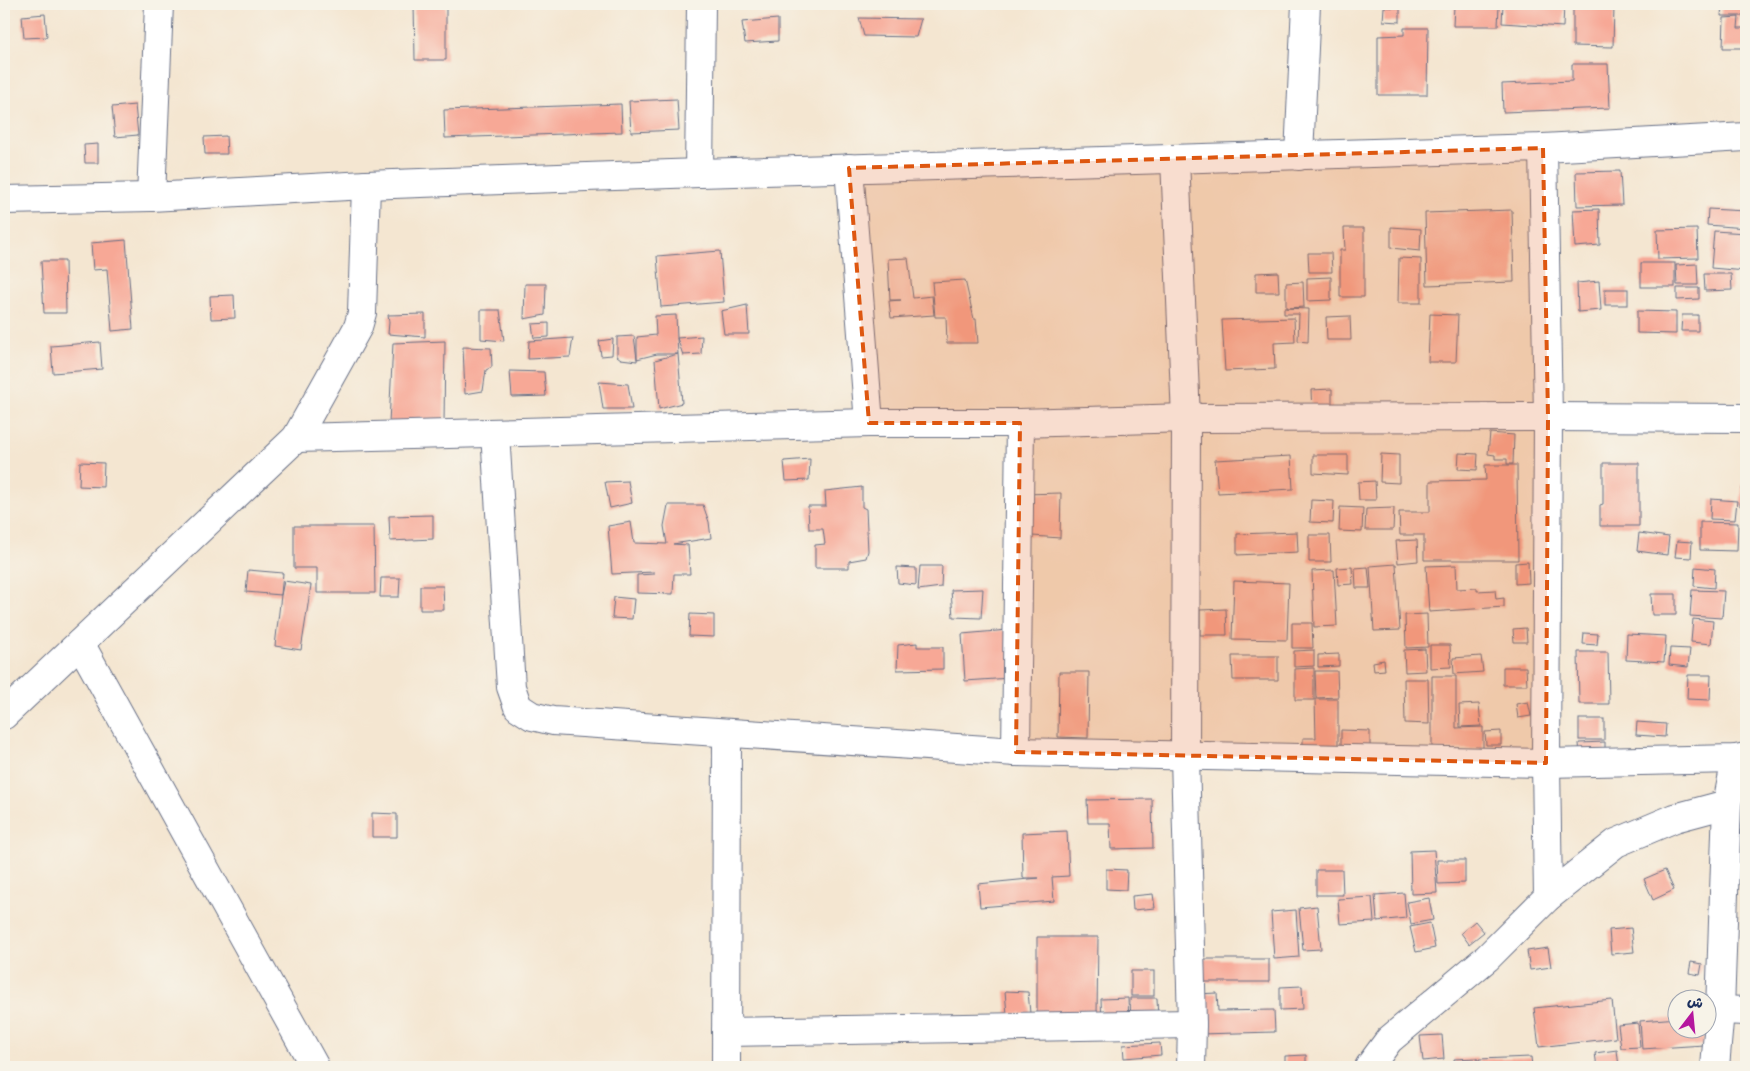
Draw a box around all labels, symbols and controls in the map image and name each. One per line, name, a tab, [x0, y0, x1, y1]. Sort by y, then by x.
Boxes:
north arrow	[1668, 988, 1718, 1038]
text: ش	[1686, 990, 1706, 1012]

